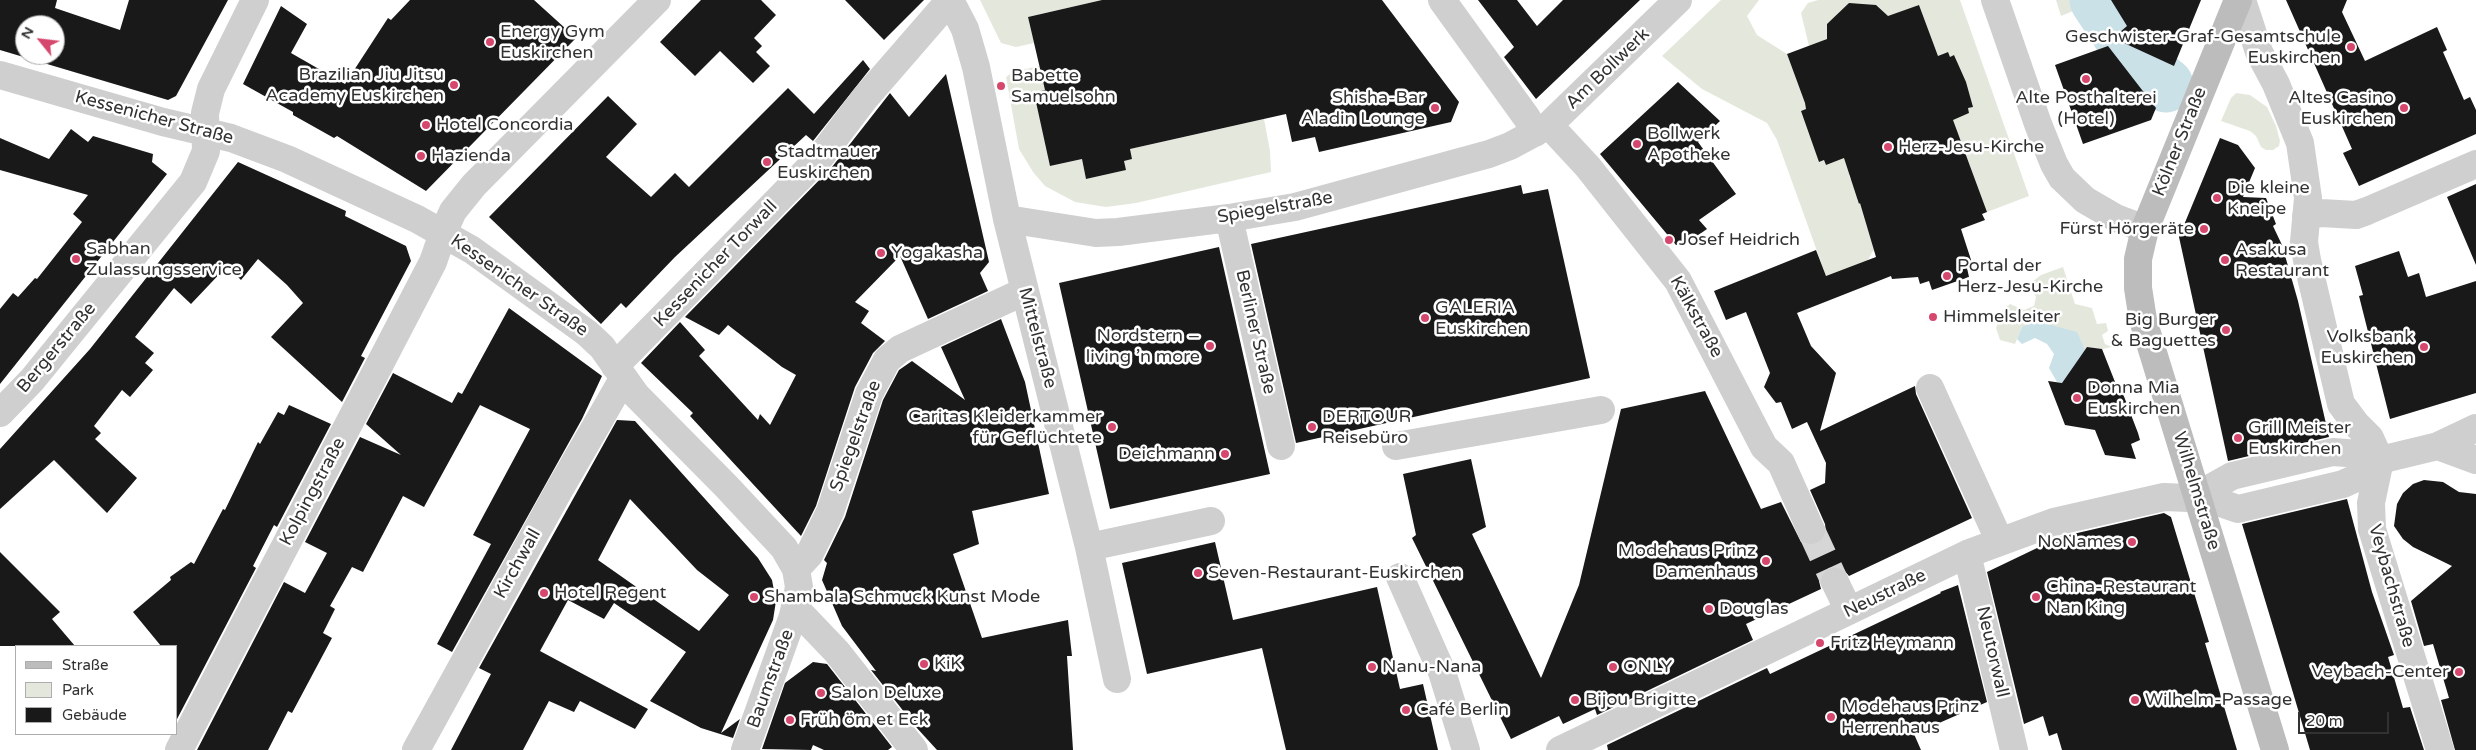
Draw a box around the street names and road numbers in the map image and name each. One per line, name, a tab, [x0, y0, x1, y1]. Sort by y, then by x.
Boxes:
street label: Am Bollwerk	[1562, 24, 1654, 114]
street label: Kölner Straße	[2148, 84, 2212, 200]
street label: Kessenicher Straße	[72, 86, 236, 150]
street label: Spiegelstraße	[1216, 187, 1334, 229]
street label: Kessenicher Torwall	[650, 196, 782, 332]
street label: Kessenicher Straße	[446, 230, 592, 342]
street label: Berliner Straße	[1230, 268, 1280, 396]
street label: Kälkstraße	[1665, 272, 1727, 362]
street label: Mittelstraße	[1013, 285, 1061, 391]
street label: Bergerstraße	[13, 298, 101, 398]
street label: Spiegelstraße	[826, 378, 886, 494]
street label: Wilhelmstraße	[2168, 429, 2224, 553]
street label: Kolpingstraße	[275, 434, 351, 550]
street label: Veybachstraße	[2363, 522, 2419, 650]
street label: Kirchwall	[490, 525, 546, 603]
street label: Neustraße	[1840, 565, 1930, 623]
street label: Neutorwall	[1971, 604, 2013, 700]
street label: Baumstraße	[743, 627, 799, 731]

